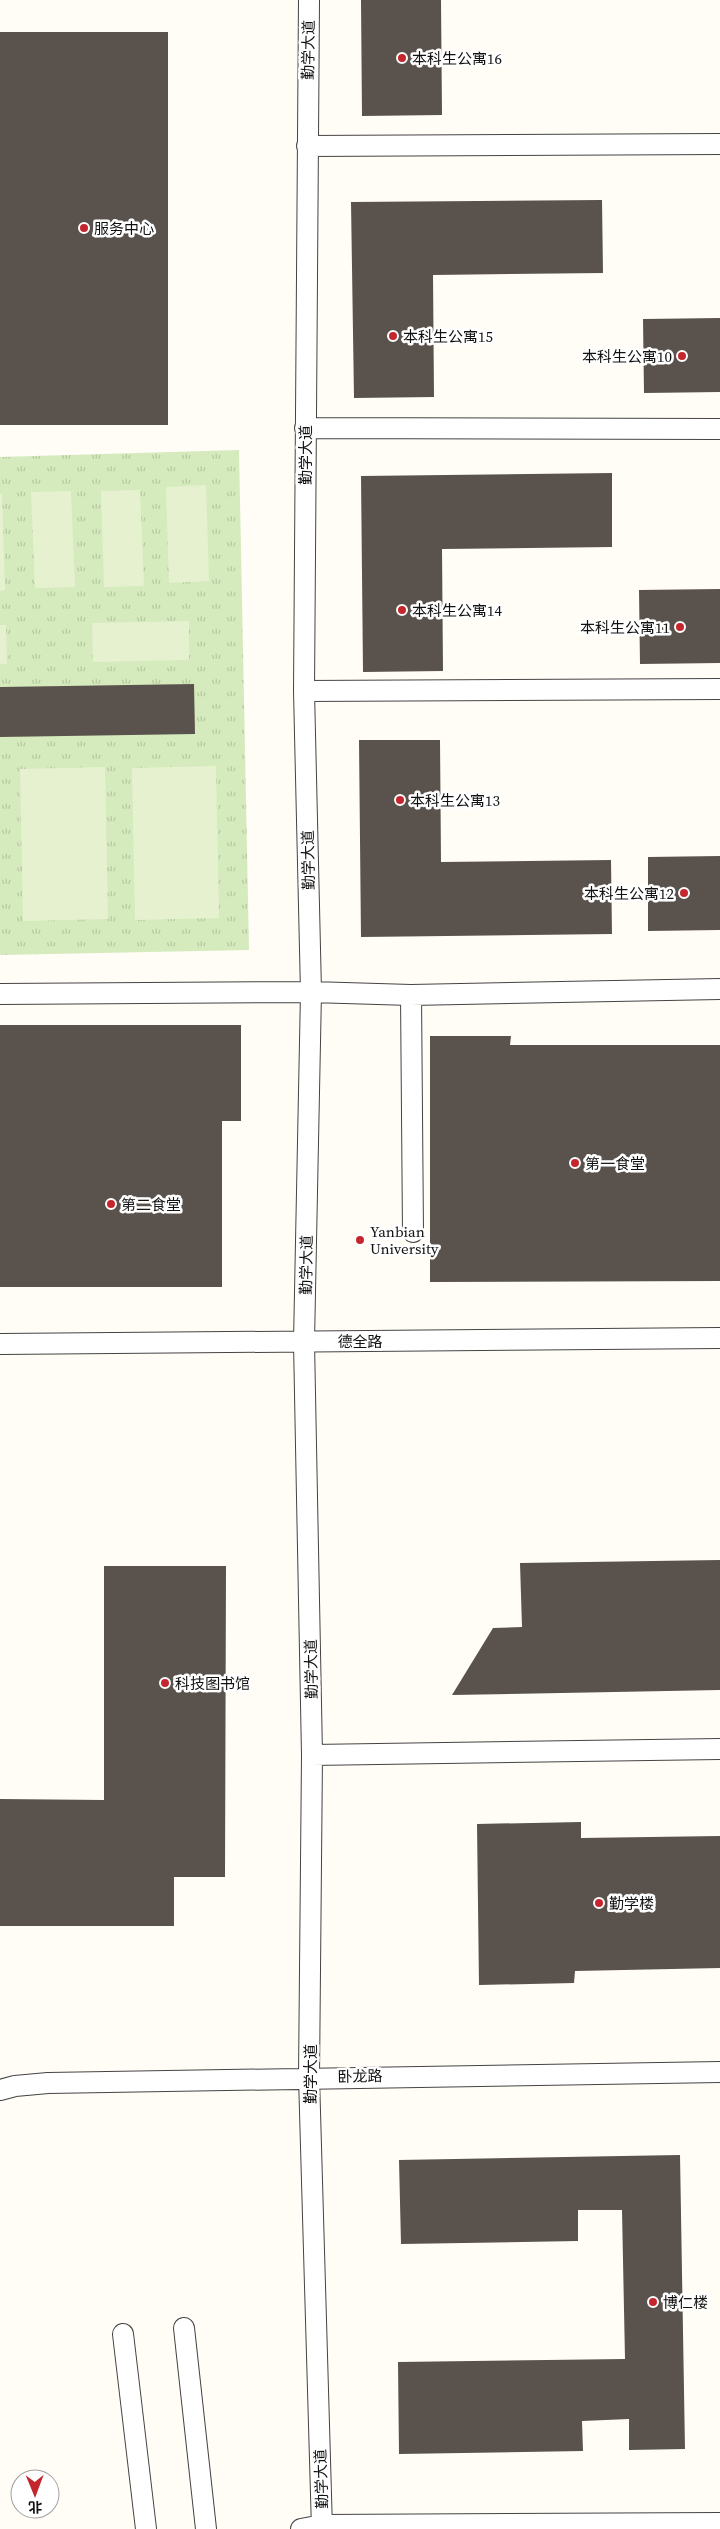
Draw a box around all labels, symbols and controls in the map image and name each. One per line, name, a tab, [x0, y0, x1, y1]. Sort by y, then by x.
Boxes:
street label: 勤学大道	[297, 20, 319, 80]
place label: 本科生公寓16	[412, 48, 502, 69]
marker: 本科生公寓16	[396, 52, 408, 64]
place label: 服务中心	[94, 218, 154, 239]
marker: 服务中心	[78, 222, 90, 234]
place label: 本科生公寓15	[403, 326, 493, 347]
marker: 本科生公寓15	[387, 330, 399, 342]
place label: 本科生公寓10	[582, 346, 672, 367]
marker: 本科生公寓10	[676, 350, 688, 362]
street label: 勤学大道	[295, 425, 316, 485]
place label: 本科生公寓14	[412, 600, 503, 621]
marker: 本科生公寓14	[396, 604, 408, 616]
place label: 本科生公寓11	[580, 617, 670, 638]
marker: 本科生公寓11	[674, 621, 686, 633]
place label: 本科生公寓13	[410, 790, 500, 811]
marker: 本科生公寓13	[394, 794, 406, 806]
street label: 勤学大道	[297, 830, 319, 890]
place label: 本科生公寓12	[584, 883, 674, 904]
marker: 本科生公寓12	[678, 887, 690, 899]
place label: 第一食堂	[585, 1153, 645, 1174]
marker: 第一食堂	[569, 1157, 581, 1169]
place label: 第二食堂	[121, 1194, 181, 1215]
marker: 第二食堂	[105, 1198, 117, 1210]
place label: Yanbian University	[370, 1221, 439, 1259]
marker: Yanbian University	[354, 1234, 366, 1246]
street label: 勤学大道	[295, 1235, 317, 1295]
street label: 德全路	[337, 1331, 383, 1352]
street label: 勤学大道	[300, 1639, 322, 1699]
place label: 科技图书馆	[175, 1673, 250, 1694]
marker: 科技图书馆	[159, 1677, 171, 1689]
place label: 勤学楼	[609, 1893, 654, 1914]
marker: 勤学楼	[593, 1897, 605, 1909]
street label: 勤学大道	[300, 2044, 321, 2104]
street label: 卧龙路	[337, 2065, 383, 2087]
place label: 博仁楼	[663, 2292, 708, 2313]
marker: 博仁楼	[647, 2296, 659, 2308]
street label: 勤学大道	[309, 2449, 333, 2509]
north arrow	[10, 2469, 60, 2519]
text: 北	[28, 2497, 42, 2517]

